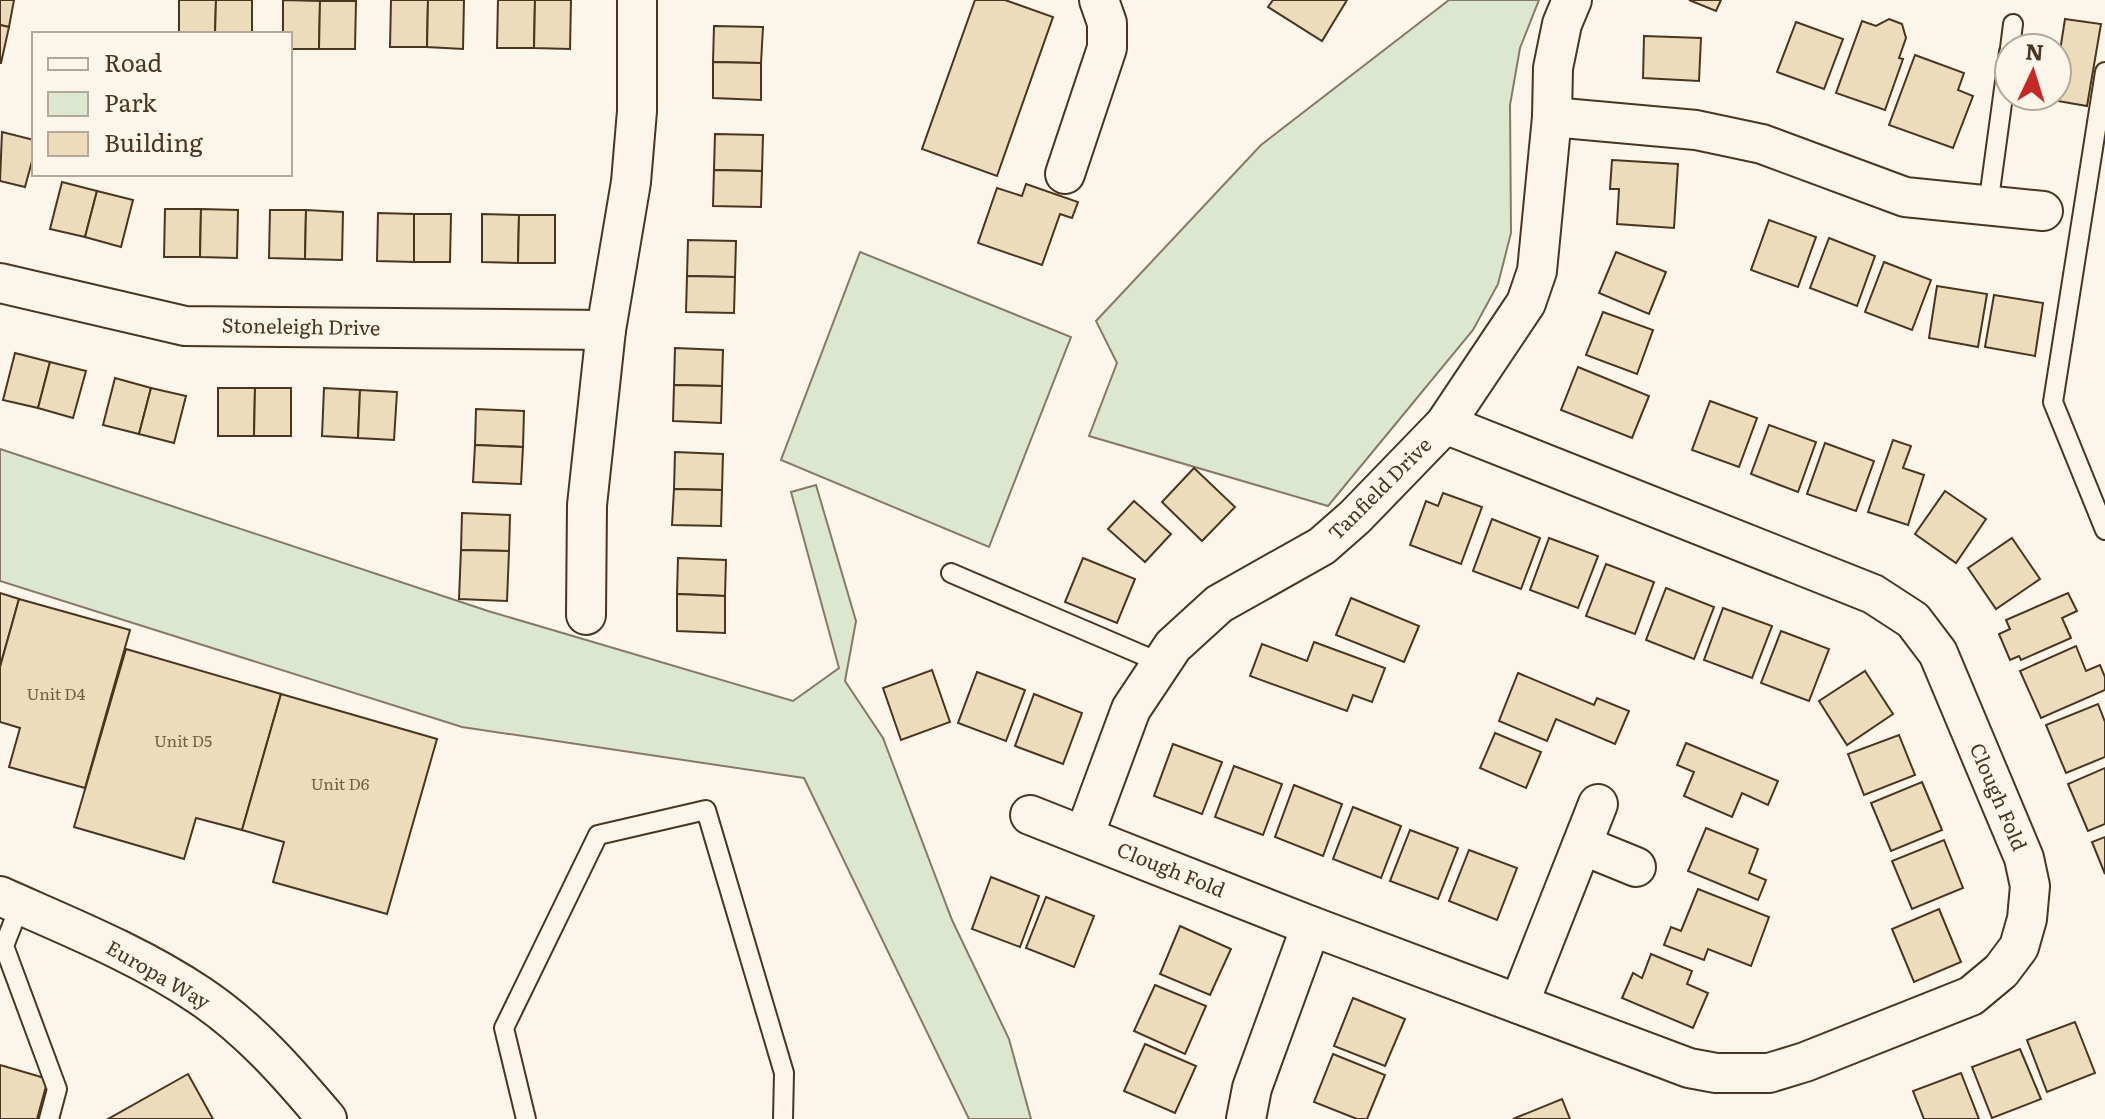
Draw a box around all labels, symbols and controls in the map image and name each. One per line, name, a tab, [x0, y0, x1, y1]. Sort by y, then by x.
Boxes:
legend	[32, 32, 292, 176]
north arrow	[1993, 32, 2073, 112]
text: N	[2024, 33, 2045, 68]
text: Road	[104, 44, 163, 79]
text: Park	[104, 84, 157, 119]
text: Building	[104, 124, 203, 159]
street label: Stoneleigh Drive	[221, 309, 381, 341]
street label: Tanfield Drive	[1320, 429, 1437, 546]
house number: Unit D4	[27, 681, 86, 705]
house number: Unit D5	[154, 728, 212, 752]
street label: Clough Fold	[1964, 738, 2036, 855]
house number: Unit D6	[311, 771, 370, 795]
street label: Clough Fold	[1113, 833, 1230, 903]
street label: Europa Way	[101, 931, 217, 1015]

